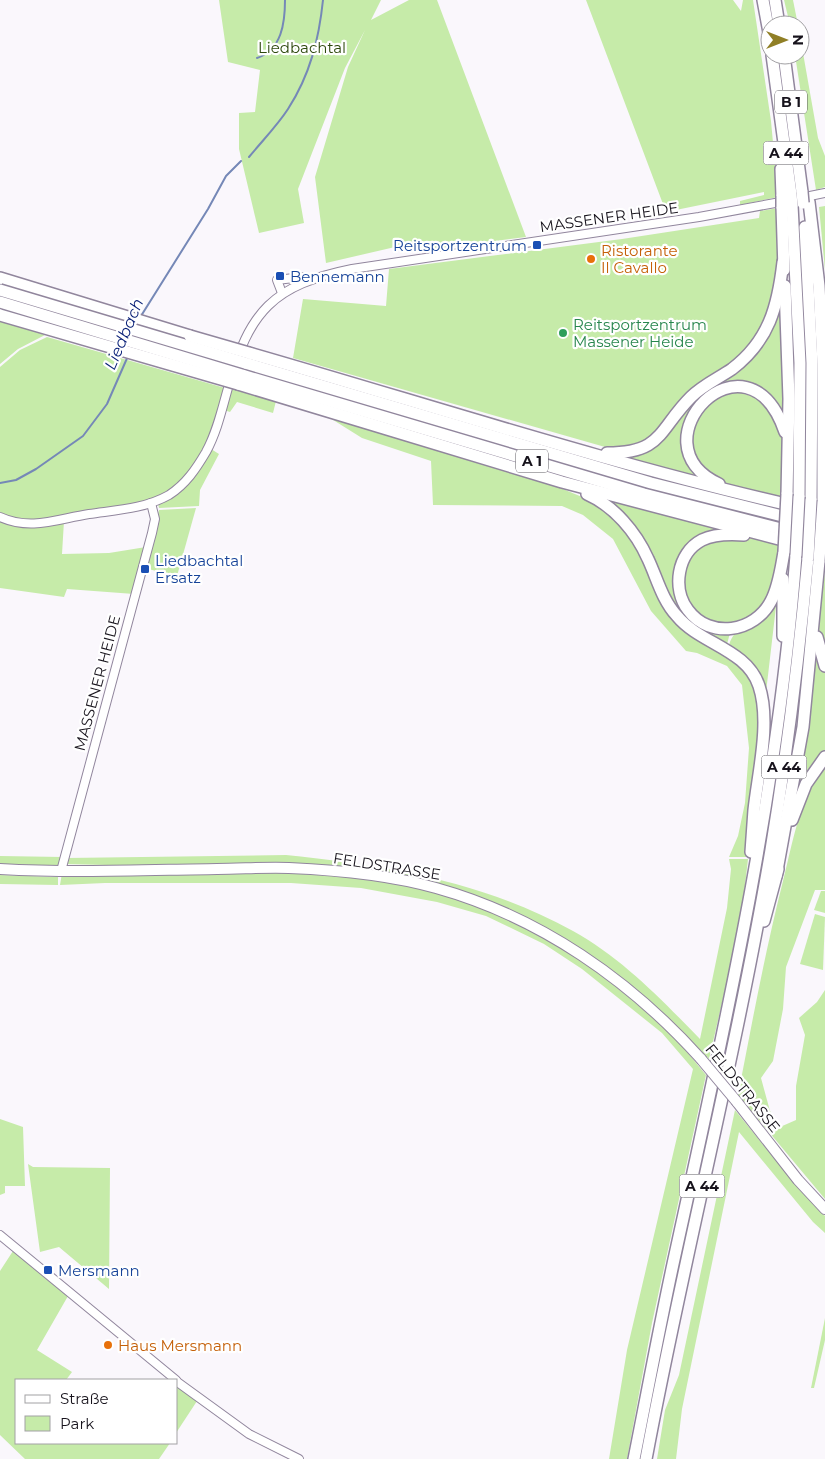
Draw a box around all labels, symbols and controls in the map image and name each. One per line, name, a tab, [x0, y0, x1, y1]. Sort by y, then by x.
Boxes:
north arrow	[760, 15, 810, 65]
text: N	[789, 34, 807, 46]
park label: Liedbachtal	[258, 38, 346, 57]
road number: B 1	[775, 90, 807, 114]
road number: A 44	[764, 142, 808, 164]
street label: MASSENER HEIDE	[538, 198, 680, 236]
place label: Reitsportzentrum	[393, 236, 527, 255]
marker: Reitsportzentrum	[531, 239, 543, 251]
place label: Ristorante Il Cavallo	[601, 241, 678, 277]
marker: Ristorante Il Cavallo	[585, 253, 597, 265]
place label: Bennemann	[290, 267, 385, 286]
marker: Bennemann	[274, 270, 286, 282]
water label: Liedbach	[100, 295, 148, 373]
place label: Reitsportzentrum Massener Heide	[573, 315, 707, 351]
marker: Reitsportzentrum Massener Heide	[557, 327, 569, 339]
road number: A 1	[516, 450, 548, 472]
place label: Liedbachtal Ersatz	[155, 551, 243, 587]
marker: Liedbachtal Ersatz	[139, 563, 151, 575]
street label: MASSENER HEIDE	[70, 613, 124, 753]
road number: A 44	[762, 756, 806, 779]
street label: FELDSTRASSE	[332, 848, 442, 884]
street label: FELDSTRASSE	[701, 1040, 785, 1136]
road number: A 44	[680, 1174, 724, 1198]
place label: Mersmann	[58, 1261, 140, 1280]
marker: Mersmann	[42, 1264, 54, 1276]
place label: Haus Mersmann	[118, 1336, 242, 1355]
marker: Haus Mersmann	[102, 1339, 114, 1351]
legend	[15, 1379, 178, 1444]
text: Straße	[60, 1389, 109, 1408]
text: Park	[60, 1414, 94, 1433]

